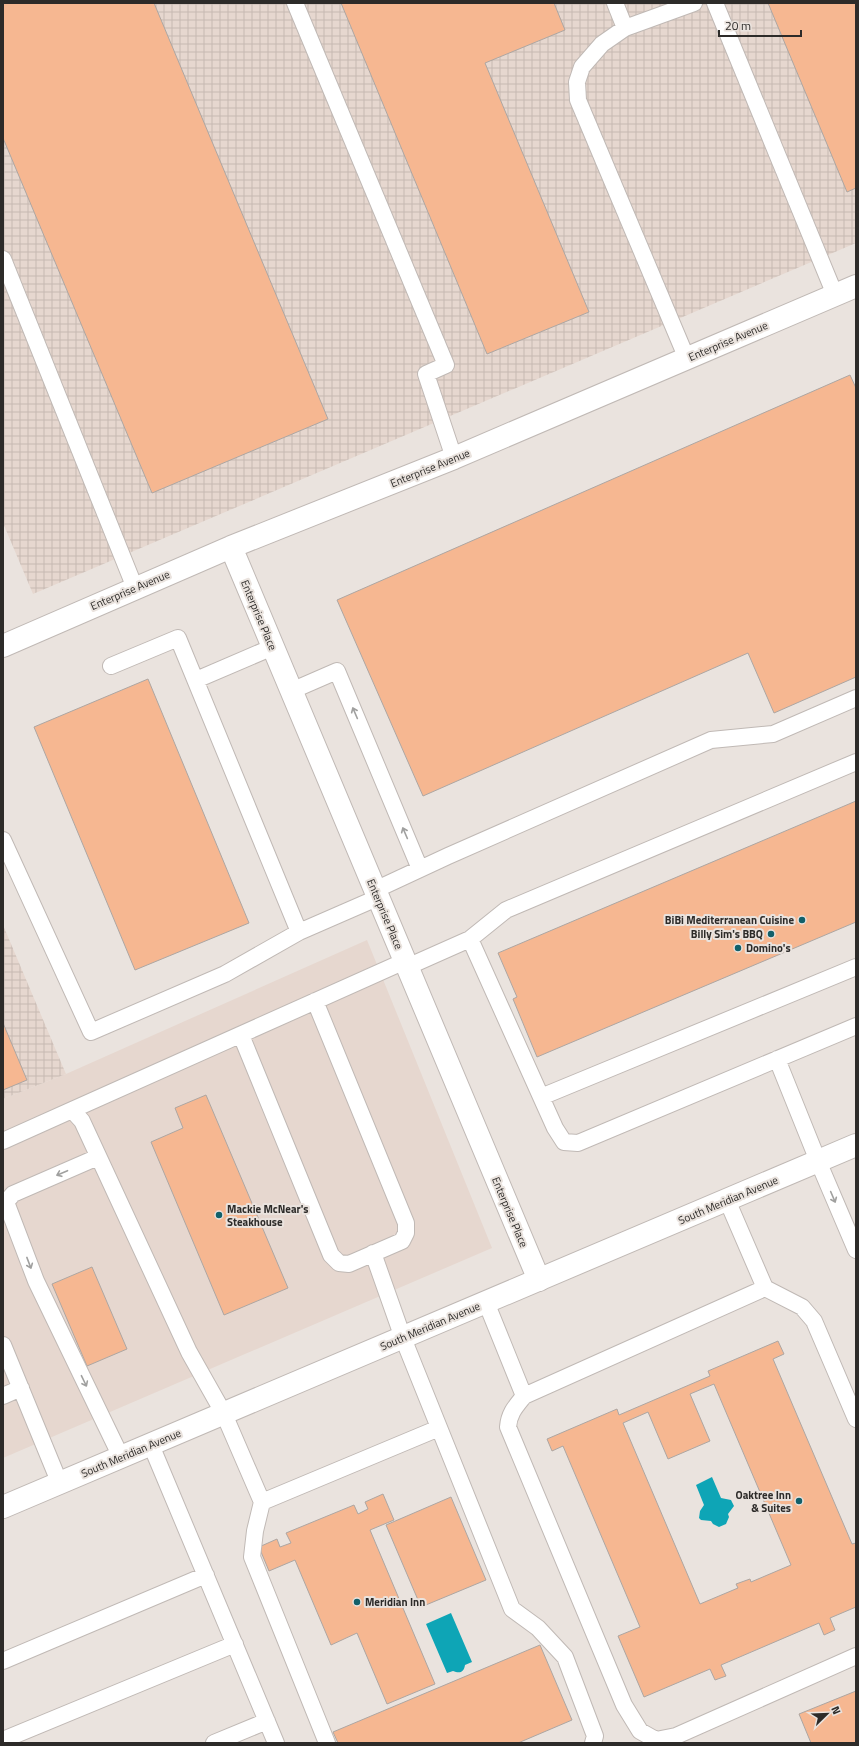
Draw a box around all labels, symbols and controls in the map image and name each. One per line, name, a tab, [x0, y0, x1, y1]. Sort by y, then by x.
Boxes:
scale bar	[719, 12, 801, 38]
text: 20 m	[725, 16, 751, 35]
street label: Enterprise Avenue	[686, 317, 771, 365]
street label: Enterprise Avenue	[388, 445, 473, 491]
street label: Enterprise Avenue	[88, 566, 173, 614]
street label: Enterprise Place	[237, 577, 281, 653]
one-way arrow	[350, 708, 358, 720]
one-way arrow	[401, 827, 408, 839]
street label: Enterprise Place	[363, 876, 407, 952]
place label: BiBi Mediterranean Cuisine	[665, 912, 794, 928]
marker: BiBi Mediterranean Cuisine	[797, 915, 807, 925]
place label: Billy Sim's BBQ	[691, 926, 763, 942]
marker: Billy Sim's BBQ	[766, 929, 776, 939]
place label: Domino's	[746, 940, 791, 956]
marker: Domino's	[733, 943, 743, 953]
one-way arrow	[57, 1170, 69, 1177]
street label: South Meridian Avenue	[676, 1172, 781, 1228]
street label: Enterprise Place	[488, 1174, 532, 1250]
one-way arrow	[830, 1191, 838, 1203]
place label: Mackie McNear's Steakhouse	[227, 1201, 308, 1230]
marker: Mackie McNear's Steakhouse	[214, 1210, 224, 1220]
one-way arrow	[26, 1257, 34, 1269]
street label: South Meridian Avenue	[378, 1298, 483, 1354]
one-way arrow	[81, 1375, 88, 1387]
street label: South Meridian Avenue	[79, 1425, 184, 1481]
place label: Oaktree Inn & Suites	[735, 1487, 791, 1516]
marker: Oaktree Inn & Suites	[794, 1496, 804, 1506]
place label: Meridian Inn	[365, 1594, 425, 1610]
marker: Meridian Inn	[352, 1597, 362, 1607]
north arrow	[807, 1694, 847, 1734]
text: N	[827, 1703, 845, 1717]

